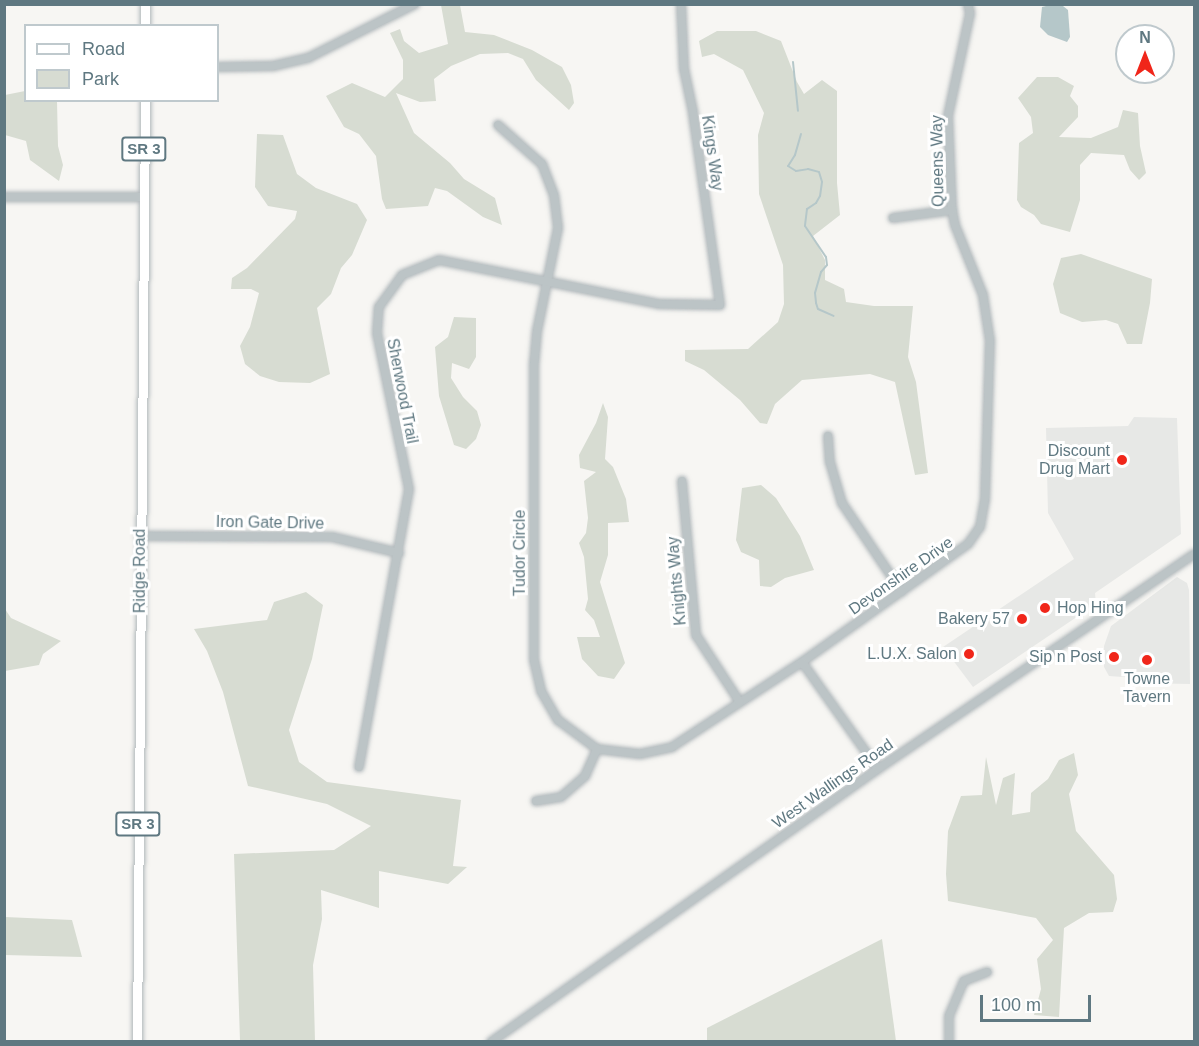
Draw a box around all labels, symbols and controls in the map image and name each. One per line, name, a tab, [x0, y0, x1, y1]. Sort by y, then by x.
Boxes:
legend	[24, 24, 219, 102]
north arrow	[1115, 24, 1175, 84]
text: N	[1139, 29, 1151, 46]
text: Road	[82, 39, 125, 59]
text: Park	[82, 69, 119, 89]
street label: Kings Way	[697, 114, 727, 192]
street label: Queens Way	[928, 115, 948, 207]
road number: SR 3	[120, 137, 168, 161]
street label: Sherwood Trail	[382, 337, 422, 445]
place label: Discount Drug Mart	[1039, 441, 1110, 479]
marker: Discount Drug Mart	[1115, 453, 1129, 467]
street label: Tudor Circle	[510, 510, 530, 596]
street label: Iron Gate Drive	[216, 512, 324, 534]
street label: Ridge Road	[130, 529, 150, 613]
street label: Devonshire Drive	[845, 533, 957, 619]
street label: Knights Way	[664, 536, 690, 626]
place label: Hop Hing	[1057, 598, 1124, 618]
marker: Hop Hing	[1038, 601, 1052, 615]
place label: Bakery 57	[938, 609, 1010, 629]
marker: Bakery 57	[1015, 612, 1029, 626]
place label: L.U.X. Salon	[867, 644, 957, 664]
marker: L.U.X. Salon	[962, 647, 976, 661]
place label: Sip n Post	[1029, 647, 1102, 667]
marker: Sip n Post	[1107, 650, 1121, 664]
marker: Towne Tavern	[1140, 653, 1154, 667]
place label: Towne Tavern	[1123, 669, 1171, 707]
street label: West Wallings Road	[769, 735, 897, 833]
road number: SR 3	[114, 812, 162, 836]
scale bar	[983, 983, 1094, 1021]
text: 100 m	[991, 995, 1041, 1015]

